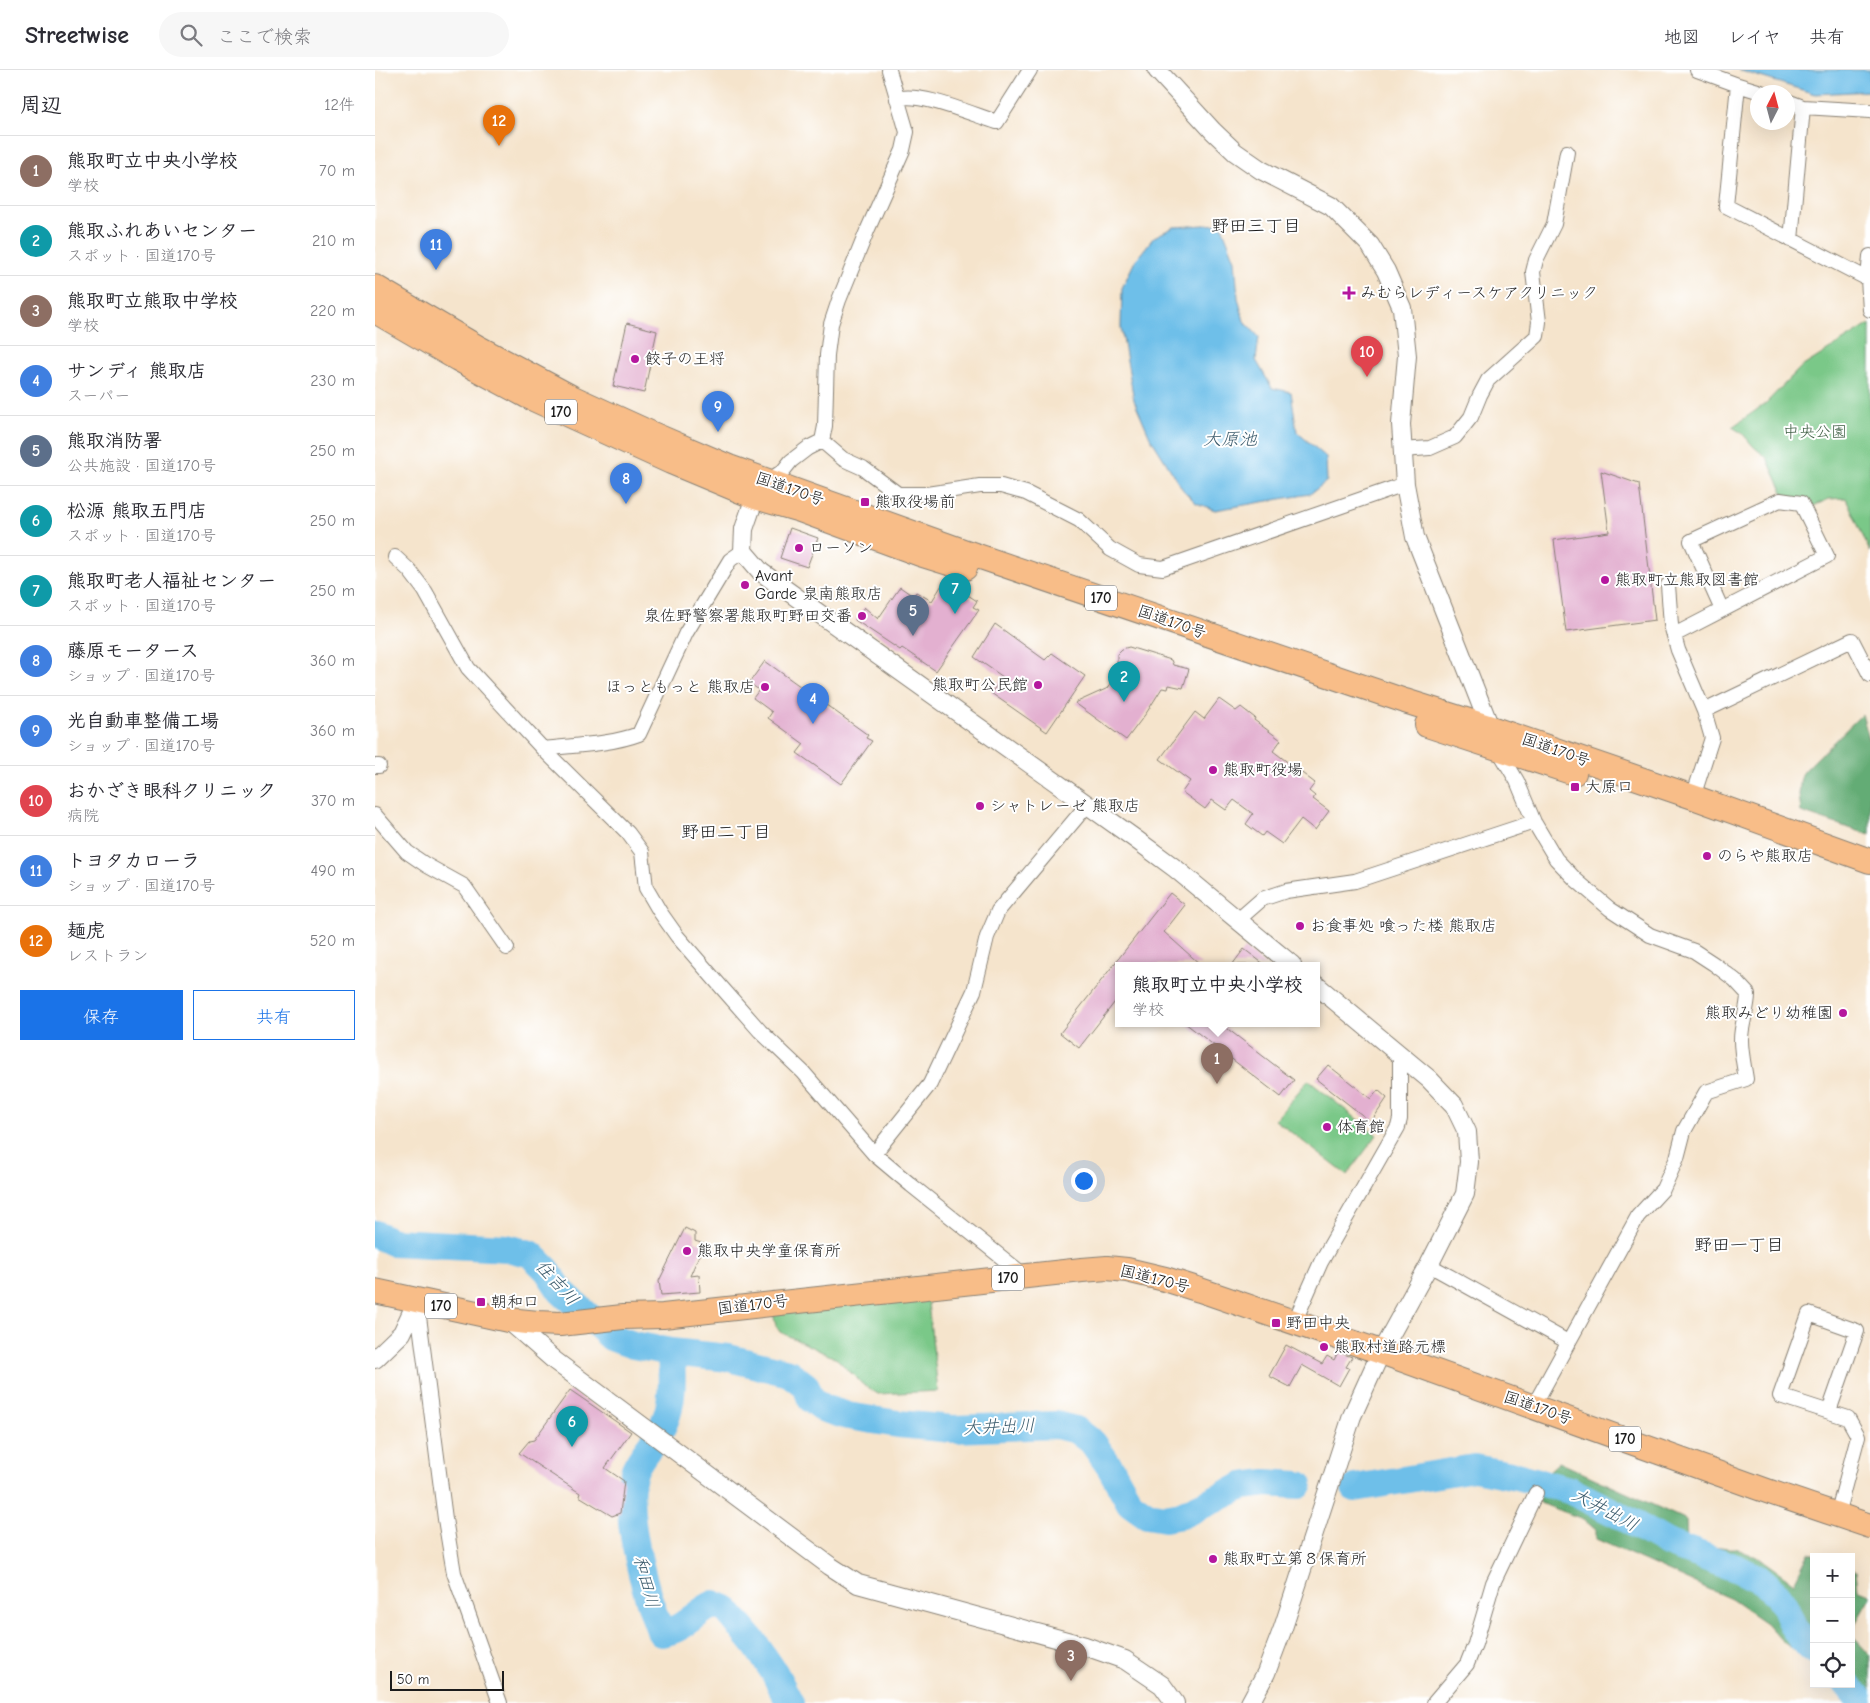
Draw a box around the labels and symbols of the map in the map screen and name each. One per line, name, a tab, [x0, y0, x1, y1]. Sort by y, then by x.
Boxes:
north arrow	[1750, 85, 1795, 130]
pin: 12	[483, 105, 515, 146]
district label: 野田三丁目	[1211, 216, 1301, 237]
pin: 11	[420, 229, 452, 270]
place label: みむらレディースケアクリニック	[1360, 284, 1598, 302]
marker: みむらレディースケアクリニック	[1342, 286, 1356, 300]
pin: 10	[1351, 336, 1383, 377]
place label: 餃子の王将	[645, 350, 725, 368]
marker: 餃子の王将	[629, 353, 641, 365]
pin: 9	[702, 391, 734, 432]
road number: 170	[545, 400, 577, 424]
park label: 中央公園	[1783, 423, 1847, 441]
water label: 大原池	[1203, 429, 1258, 450]
pin: 8	[610, 463, 642, 504]
street label: 国道170号	[753, 469, 827, 509]
place label: 熊取役場前	[875, 493, 955, 511]
marker: 熊取役場前	[859, 496, 871, 508]
place label: ローソン	[809, 539, 873, 557]
marker: ローソン	[793, 542, 805, 554]
place label: Avant Garde 泉南熊取店	[755, 567, 882, 603]
place label: 熊取町立熊取図書館	[1615, 571, 1759, 589]
pin: 7	[939, 573, 971, 614]
marker: 熊取町立熊取図書館	[1599, 574, 1611, 586]
marker: Avant Garde 泉南熊取店	[739, 579, 751, 591]
road number: 170	[1085, 586, 1117, 610]
pin: 5	[897, 595, 929, 636]
street label: 国道170号	[1135, 602, 1209, 642]
place label: 泉佐野警察署熊取町野田交番	[644, 607, 852, 625]
marker: 泉佐野警察署熊取町野田交番	[856, 610, 868, 622]
pin: 2	[1108, 661, 1140, 702]
place label: 熊取町公民館	[932, 676, 1028, 694]
place label: ほっともっと 熊取店	[606, 678, 755, 696]
marker: 熊取町公民館	[1032, 679, 1044, 691]
marker: ほっともっと 熊取店	[759, 681, 771, 693]
pin: 4	[797, 683, 829, 724]
street label: 国道170号	[1519, 730, 1593, 770]
place label: 熊取町役場	[1223, 761, 1303, 779]
marker: 熊取町役場	[1207, 764, 1219, 776]
place label: 大原口	[1585, 778, 1633, 796]
marker: 大原口	[1569, 781, 1581, 793]
place label: シャトレーゼ 熊取店	[990, 797, 1140, 815]
marker: シャトレーゼ 熊取店	[974, 800, 986, 812]
district label: 野田二丁目	[681, 822, 771, 843]
place label: のらや熊取店	[1717, 847, 1813, 865]
marker: のらや熊取店	[1701, 850, 1713, 862]
place label: お食事処 喰った楼 熊取店	[1310, 917, 1497, 935]
marker: お食事処 喰った楼 熊取店	[1294, 920, 1306, 932]
place label: 熊取みどり幼稚園	[1705, 1004, 1833, 1022]
marker: 熊取みどり幼稚園	[1837, 1007, 1849, 1019]
pin: 1	[1201, 1043, 1233, 1084]
place label: 体育館	[1337, 1118, 1385, 1136]
marker: 体育館	[1321, 1121, 1333, 1133]
your location	[1071, 1168, 1097, 1194]
district label: 野田一丁目	[1694, 1235, 1784, 1256]
place label: 熊取中央学童保育所	[697, 1242, 841, 1260]
marker: 熊取中央学童保育所	[681, 1245, 693, 1257]
water label: 住吉川	[531, 1256, 583, 1310]
street label: 国道170号	[1118, 1262, 1192, 1296]
road number: 170	[992, 1266, 1024, 1290]
street label: 国道170号	[716, 1292, 790, 1318]
place label: 朝和口	[491, 1293, 539, 1311]
road number: 170	[425, 1294, 457, 1318]
marker: 朝和口	[475, 1296, 487, 1308]
place label: 野田中央	[1286, 1314, 1350, 1332]
marker: 野田中央	[1270, 1317, 1282, 1329]
place label: 熊取村道路元標	[1334, 1338, 1446, 1356]
marker: 熊取村道路元標	[1318, 1341, 1330, 1353]
street label: 国道170号	[1501, 1388, 1575, 1428]
pin: 6	[556, 1406, 588, 1447]
water label: 大井出川	[963, 1415, 1035, 1439]
road number: 170	[1609, 1426, 1641, 1452]
water label: 大井出川	[1568, 1484, 1642, 1536]
place label: 熊取町立第８保育所	[1223, 1550, 1367, 1568]
water label: 和田川	[629, 1553, 663, 1611]
marker: 熊取町立第８保育所	[1207, 1553, 1219, 1565]
pin: 3	[1055, 1640, 1087, 1681]
scale bar	[390, 1668, 504, 1691]

